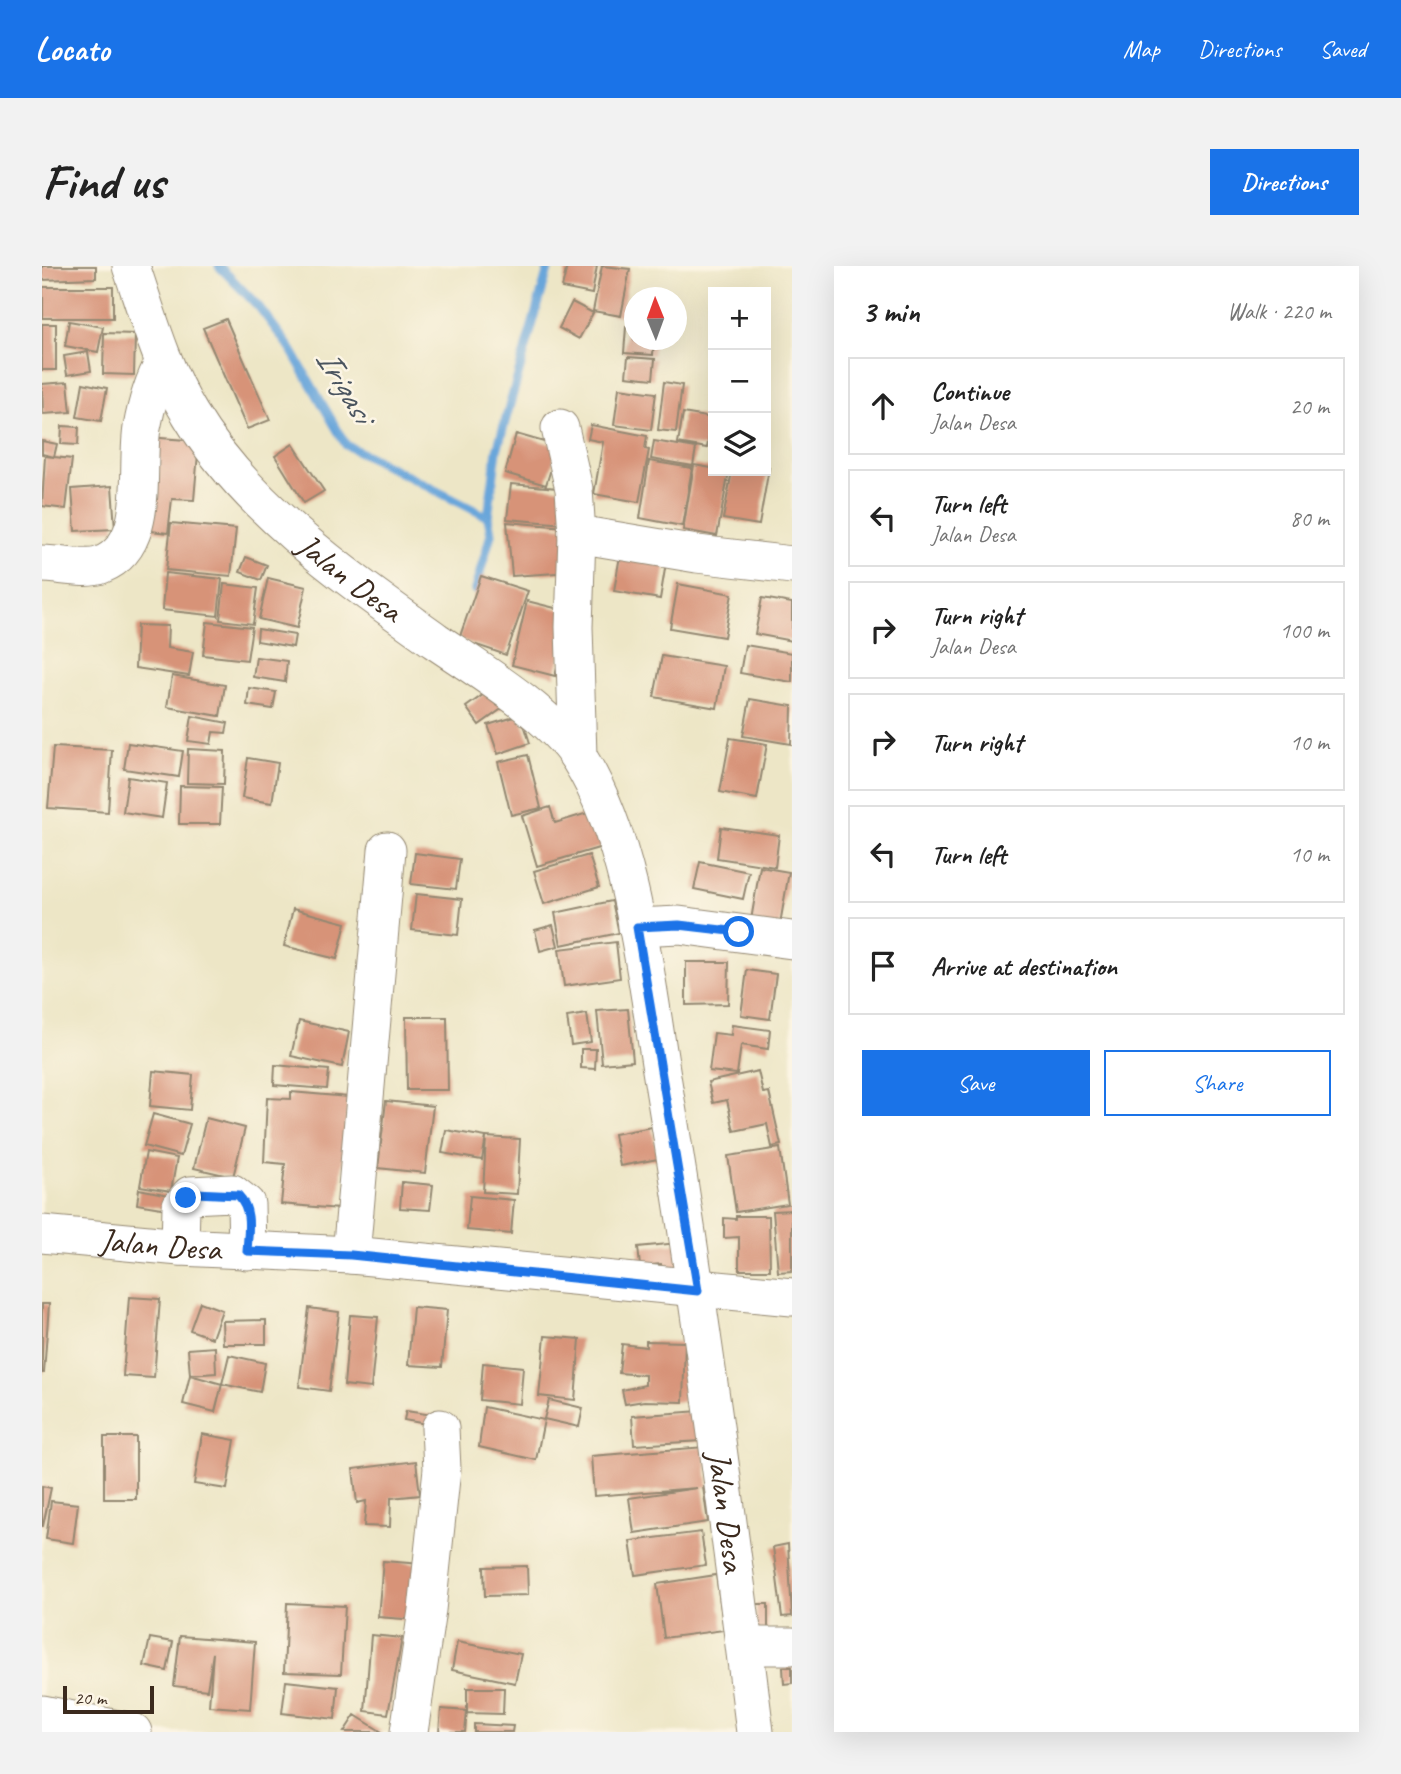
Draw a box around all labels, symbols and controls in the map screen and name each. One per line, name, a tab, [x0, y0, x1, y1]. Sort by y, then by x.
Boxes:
text: Locato	[35, 28, 109, 70]
text: Map	[1123, 34, 1160, 64]
text: Directions	[1198, 34, 1281, 64]
text: Saved	[1319, 34, 1366, 64]
button: Directions	[1210, 149, 1359, 215]
text: Find us	[42, 151, 164, 213]
north arrow	[624, 287, 687, 350]
map controls	[708, 287, 771, 476]
button: +	[708, 287, 771, 350]
text: 3 min	[862, 293, 919, 331]
text: Walk · 220 m	[1227, 297, 1331, 326]
water label: Irigasi	[306, 340, 389, 437]
button: −	[708, 350, 771, 413]
text: Continue	[931, 375, 1009, 408]
icon: ahead	[864, 387, 902, 425]
text: 20 m	[1290, 392, 1329, 421]
text: Jalan Desa	[931, 408, 1016, 437]
button: layers	[708, 413, 771, 476]
text: Turn left	[931, 487, 1006, 520]
icon: left	[864, 499, 902, 537]
text: 80 m	[1290, 504, 1329, 533]
text: Jalan Desa	[931, 520, 1016, 549]
street label: Jalan Desa	[287, 523, 413, 633]
text: Turn right	[931, 599, 1022, 632]
icon: right	[864, 611, 902, 649]
text: 100 m	[1280, 616, 1329, 645]
text: Jalan Desa	[931, 632, 1016, 661]
icon: right	[864, 723, 902, 761]
text: Turn right	[931, 726, 1022, 759]
text: 10 m	[1290, 728, 1329, 757]
icon: left	[864, 835, 902, 873]
text: Turn left	[931, 838, 1006, 871]
text: 10 m	[1290, 840, 1329, 869]
route start	[723, 916, 754, 947]
icon: arrive	[864, 947, 902, 985]
text: Arrive at destination	[931, 950, 1117, 983]
button: Save	[862, 1050, 1090, 1116]
button: Share	[1104, 1050, 1331, 1116]
route end	[170, 1182, 201, 1213]
street label: Jalan Desa	[96, 1218, 225, 1270]
street label: Jalan Desa	[697, 1447, 756, 1577]
scale bar	[63, 1683, 154, 1715]
text: 20 m	[74, 1686, 106, 1710]

